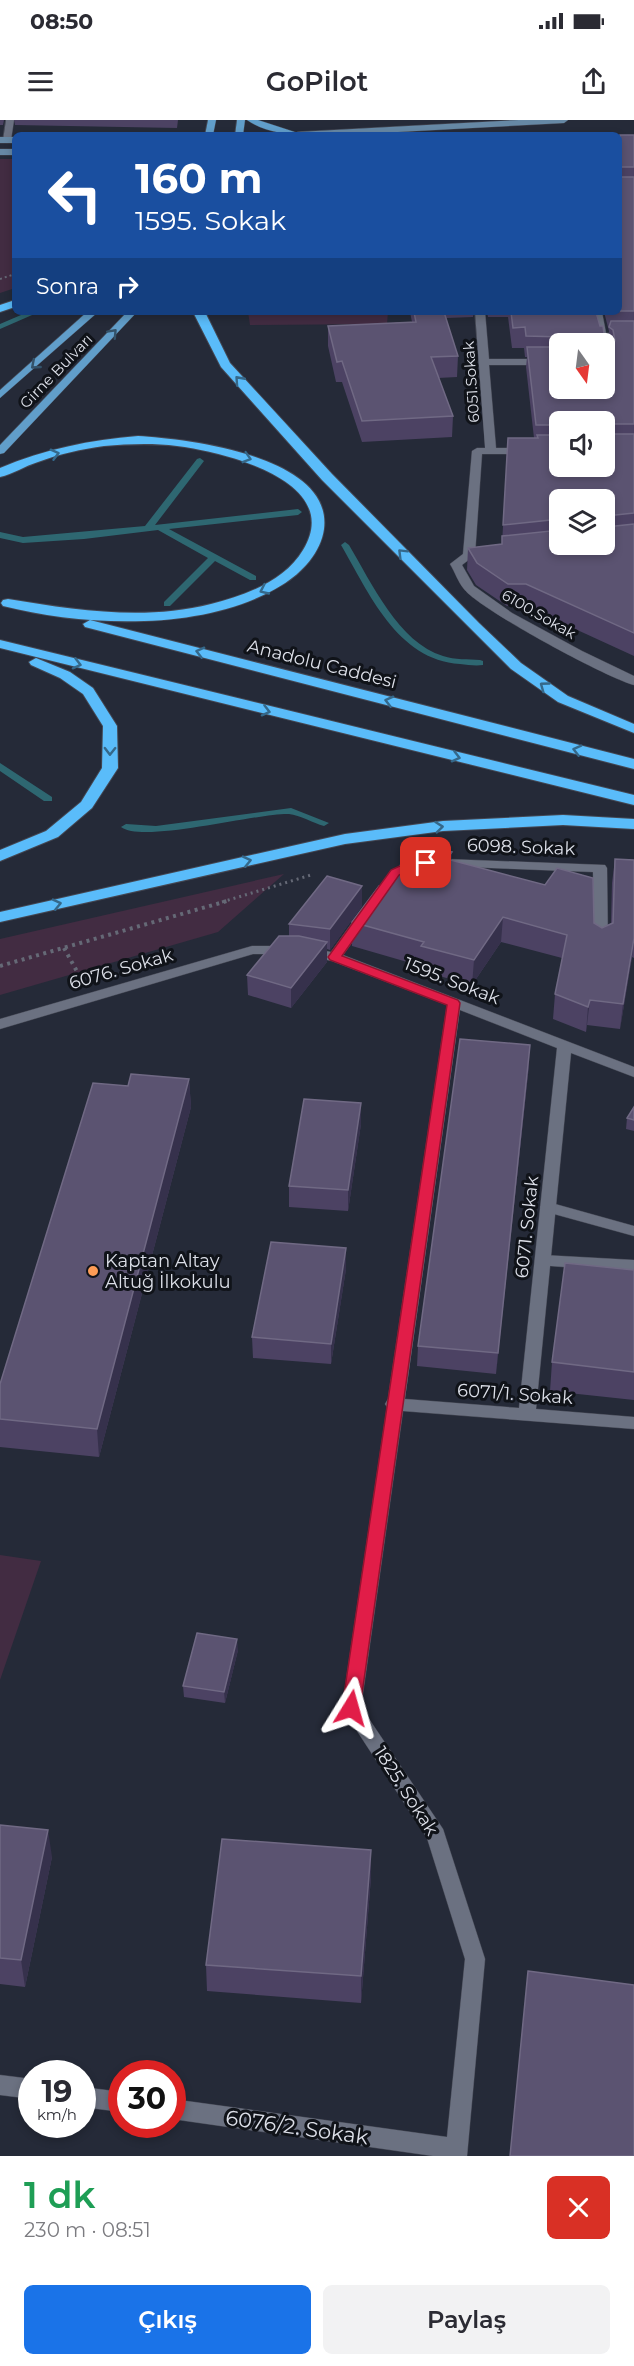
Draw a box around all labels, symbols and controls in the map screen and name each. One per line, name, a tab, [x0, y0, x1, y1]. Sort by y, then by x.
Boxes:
text: 08:50	[30, 8, 93, 35]
icon: menu	[24, 65, 57, 98]
text: GoPilot	[266, 65, 368, 98]
icon: share	[577, 65, 610, 98]
text: 160 m	[135, 152, 263, 204]
icon: left	[36, 156, 114, 234]
text: 1595. Sokak	[135, 204, 286, 237]
icon: right	[111, 270, 144, 303]
text: Sonra	[36, 273, 99, 300]
one-way arrow	[106, 329, 117, 340]
street label: Girne Bulvarı	[16, 330, 96, 412]
north arrow	[549, 333, 615, 399]
map controls	[549, 333, 615, 555]
street label: 6051.Sokak	[459, 341, 483, 423]
one-way arrow	[31, 358, 41, 369]
one-way arrow	[235, 377, 246, 387]
button: sound	[549, 411, 615, 477]
one-way arrow	[50, 448, 60, 461]
one-way arrow	[241, 451, 251, 463]
button: layers	[549, 489, 615, 555]
one-way arrow	[398, 549, 408, 560]
one-way arrow	[259, 582, 270, 594]
street label: 6100.Sokak	[498, 585, 580, 643]
street label: Anadolu Caddesi	[245, 635, 399, 693]
one-way arrow	[195, 647, 205, 660]
one-way arrow	[72, 656, 82, 669]
one-way arrow	[540, 682, 551, 693]
one-way arrow	[384, 695, 394, 708]
one-way arrow	[261, 703, 271, 716]
one-way arrow	[573, 744, 583, 757]
one-way arrow	[104, 746, 116, 755]
one-way arrow	[451, 749, 461, 762]
one-way arrow	[434, 821, 443, 834]
street label: 6098. Sokak	[466, 834, 576, 860]
pin	[400, 837, 451, 888]
icon: arrive	[409, 846, 442, 879]
one-way arrow	[242, 856, 252, 869]
one-way arrow	[52, 899, 62, 912]
street label: 6076. Sokak	[67, 944, 176, 994]
street label: 1595. Sokak	[401, 953, 503, 1009]
street label: 6071. Sokak	[511, 1174, 543, 1279]
place label: Kaptan Altay Altuğ İlkokulu	[105, 1250, 231, 1293]
marker: Kaptan Altay Altuğ İlkokulu	[86, 1264, 100, 1278]
street label: 6071/1. Sokak	[456, 1379, 574, 1409]
position arrow	[319, 1676, 383, 1740]
street label: 1825. Sokak	[369, 1743, 443, 1840]
speed limit sign: 30	[108, 2060, 186, 2138]
text: 19	[42, 2073, 72, 2110]
text: km/h	[37, 2105, 77, 2124]
street label: 6076/2. Sokak	[224, 2105, 370, 2149]
text: 1 dk	[24, 2173, 95, 2217]
button: close	[547, 2176, 610, 2239]
text: 230 m · 08:51	[24, 2218, 151, 2242]
button: Çıkış	[24, 2285, 311, 2354]
button: Paylaş	[323, 2285, 610, 2354]

